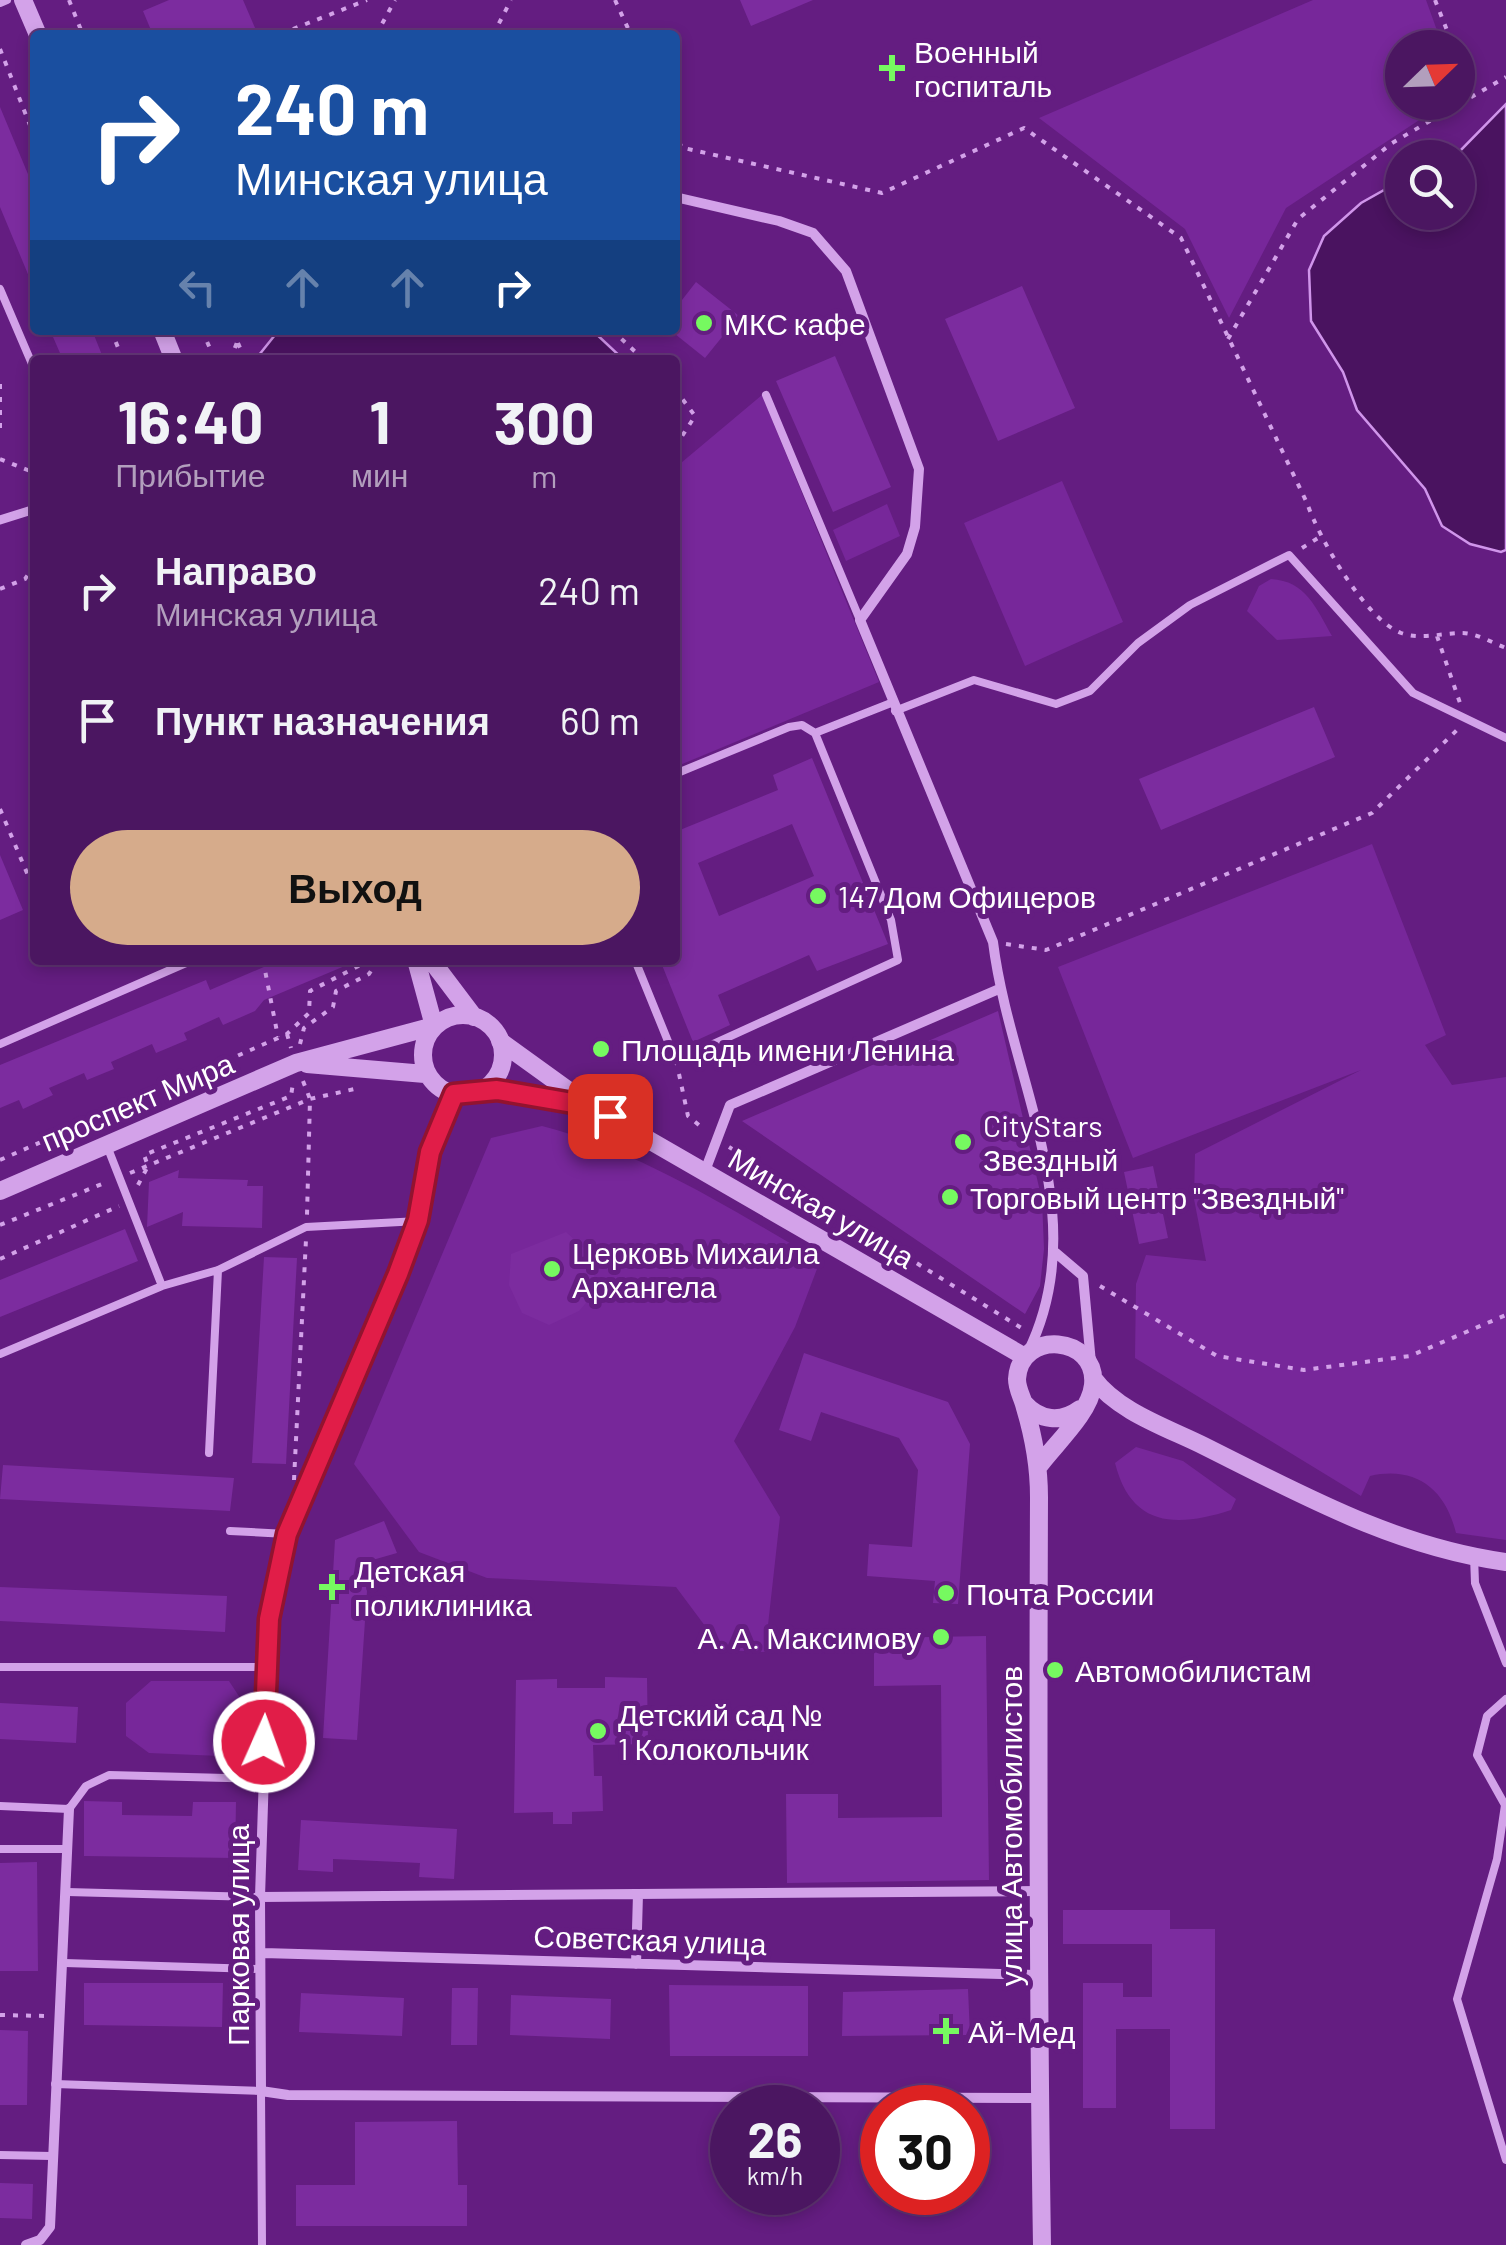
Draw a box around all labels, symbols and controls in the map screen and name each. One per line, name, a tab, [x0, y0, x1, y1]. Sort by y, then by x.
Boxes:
north arrow	[1385, 30, 1475, 120]
map controls	[1385, 30, 1475, 230]
place label: Военный госпиталь	[914, 33, 1052, 103]
marker: Военный госпиталь	[879, 55, 905, 81]
text: 240 m	[235, 65, 429, 149]
icon: right	[70, 70, 200, 200]
button: search	[1385, 140, 1475, 230]
text: Минская улица	[235, 150, 548, 204]
icon: left	[170, 260, 225, 315]
icon: ahead	[275, 260, 330, 315]
icon: ahead	[380, 260, 435, 315]
icon: right	[485, 260, 540, 315]
place label: МКС кафе	[724, 305, 866, 341]
marker: МКС кафе	[693, 312, 715, 334]
text: 16:40	[118, 384, 263, 456]
text: 1	[369, 384, 390, 456]
text: 300	[494, 385, 595, 457]
text: Прибытие	[115, 455, 266, 493]
text: мин	[351, 455, 409, 493]
text: m	[531, 456, 558, 494]
text: Направо	[155, 547, 317, 593]
icon: right	[70, 563, 125, 618]
text: 240 m	[538, 567, 640, 613]
text: Минская улица	[155, 594, 377, 632]
icon: arrive	[70, 693, 125, 748]
text: Пункт назначения	[155, 697, 490, 743]
text: 60 m	[560, 697, 640, 743]
button: Выход	[70, 830, 640, 945]
place label: 147 Дом Офицеров	[838, 878, 1096, 914]
marker: 147 Дом Офицеров	[807, 885, 829, 907]
place label: Площадь имени Ленина	[621, 1031, 954, 1067]
marker: Площадь имени Ленина	[590, 1038, 612, 1060]
street label: проспект Мира	[35, 1044, 239, 1158]
pin	[568, 1074, 653, 1159]
icon: arrive	[583, 1089, 638, 1144]
place label: CityStars Звездный	[983, 1107, 1118, 1177]
marker: CityStars Звездный	[952, 1131, 974, 1153]
street label: Минская улица	[723, 1139, 922, 1275]
place label: Торговый центр "Звездный"	[970, 1179, 1344, 1215]
marker: Торговый центр "Звездный"	[939, 1186, 961, 1208]
place label: Церковь Михаила Архангела	[572, 1234, 820, 1304]
marker: Церковь Михаила Архангела	[541, 1258, 563, 1280]
place label: Детская поликлиника	[354, 1552, 532, 1622]
marker: Детская поликлиника	[319, 1574, 345, 1600]
place label: Почта России	[966, 1575, 1154, 1611]
marker: Почта России	[935, 1582, 957, 1604]
place label: А. А. Максимову	[697, 1619, 921, 1655]
marker: А. А. Максимову	[930, 1626, 952, 1648]
place label: Автомобилистам	[1075, 1652, 1312, 1688]
marker: Автомобилистам	[1044, 1659, 1066, 1681]
street label: улица Автомобилистов	[992, 1666, 1028, 1986]
position arrow	[212, 1690, 316, 1794]
place label: Детский сад № 1 Колокольчик	[618, 1696, 822, 1766]
marker: Детский сад № 1 Колокольчик	[587, 1720, 609, 1742]
street label: Парковая улица	[219, 1824, 255, 2046]
street label: Советская улица	[533, 1917, 767, 1961]
place label: Ай-Мед	[968, 2013, 1075, 2049]
marker: Ай-Мед	[933, 2018, 959, 2044]
speed limit sign: 30	[860, 2085, 990, 2215]
text: 26	[748, 2108, 802, 2168]
text: km/h	[747, 2160, 803, 2190]

